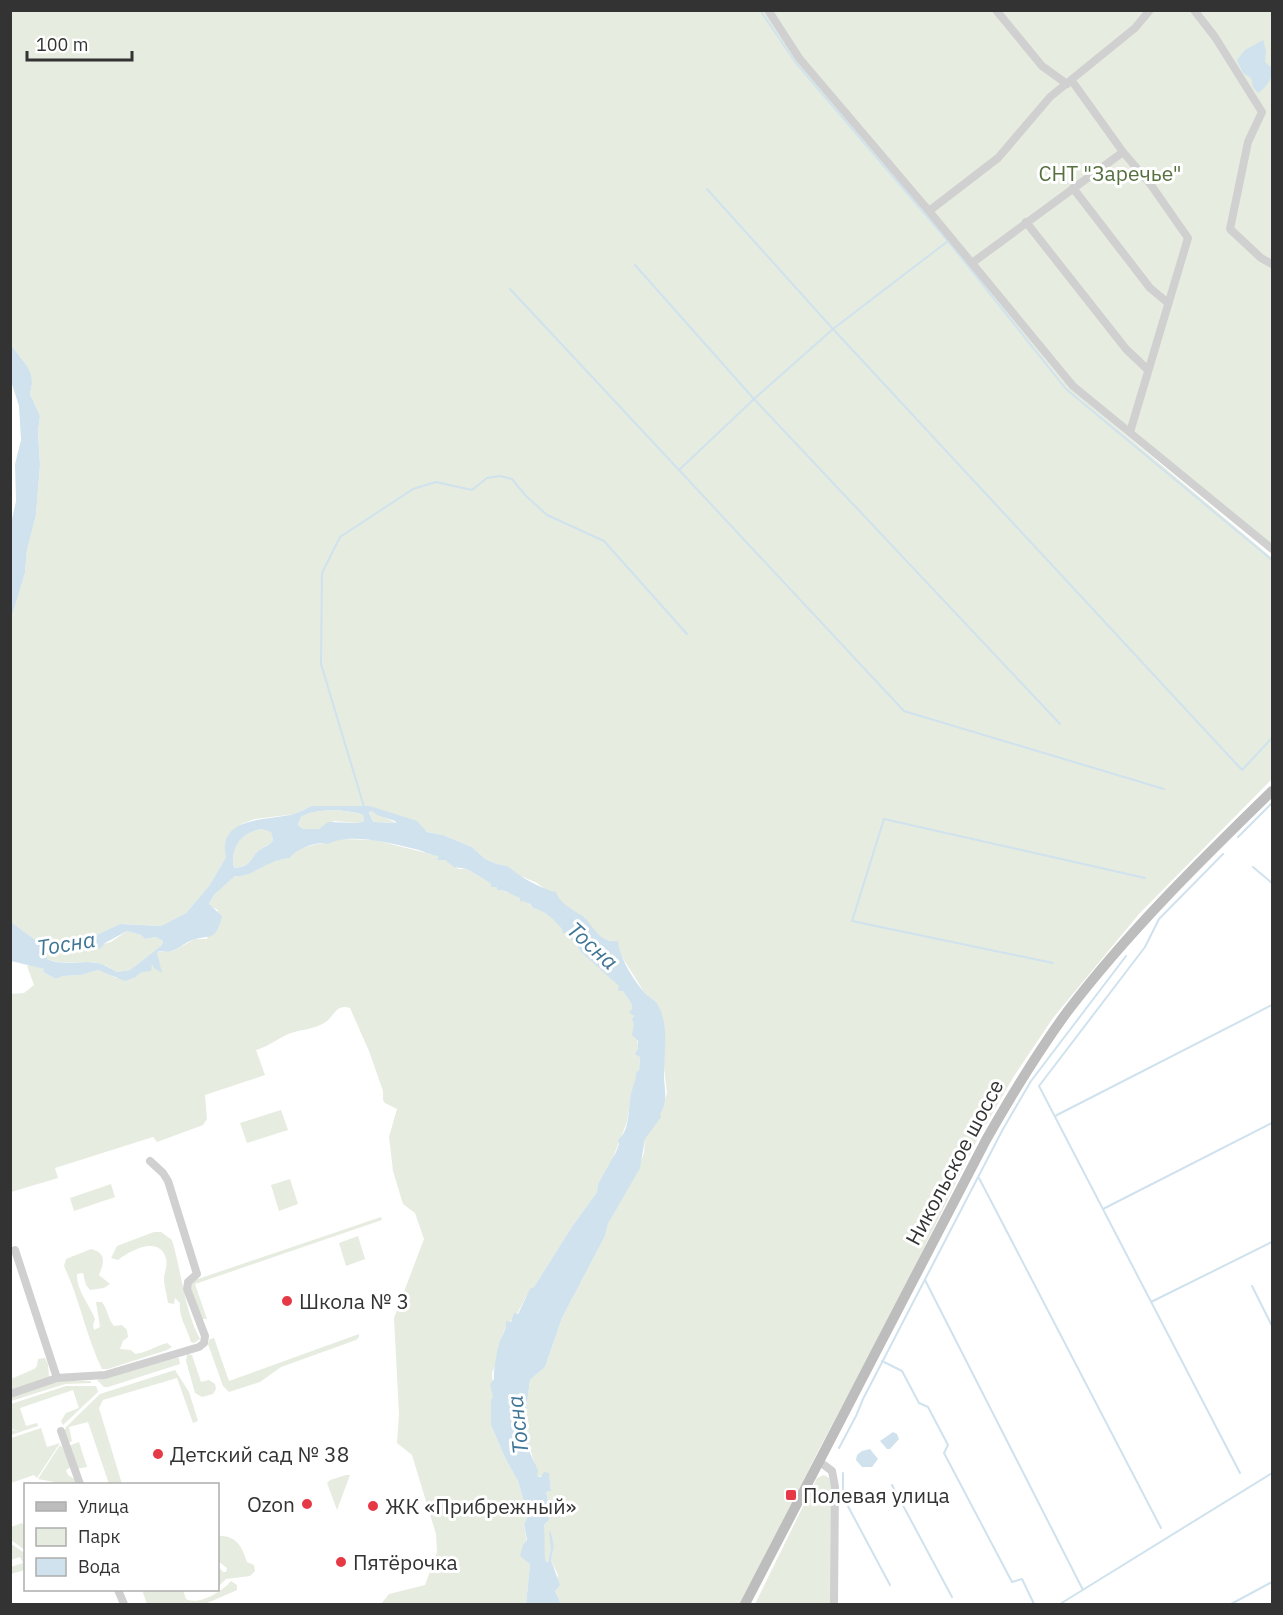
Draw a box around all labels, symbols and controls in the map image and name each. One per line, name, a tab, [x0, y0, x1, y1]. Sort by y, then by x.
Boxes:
scale bar	[27, 24, 132, 62]
text: 100 m	[36, 33, 88, 56]
park label: СНТ "Заречье"	[1038, 159, 1182, 187]
water label: Тосна	[561, 915, 625, 975]
water label: Тосна	[35, 924, 97, 962]
street label: Никольское шоссе	[898, 1074, 1010, 1250]
place label: Школа № 3	[299, 1287, 409, 1315]
marker: Школа № 3	[280, 1294, 294, 1308]
water label: Тосна	[500, 1394, 534, 1456]
place label: Детский сад № 38	[170, 1440, 349, 1468]
marker: Детский сад № 38	[151, 1447, 165, 1461]
place label: Полевая улица	[803, 1481, 950, 1509]
legend	[24, 1483, 219, 1591]
marker: Полевая улица	[784, 1488, 798, 1502]
place label: Ozon	[247, 1490, 295, 1518]
place label: ЖК «Прибрежный»	[385, 1492, 577, 1520]
text: Улица	[78, 1495, 129, 1518]
marker: Ozon	[300, 1497, 314, 1511]
marker: ЖК «Прибрежный»	[366, 1499, 380, 1513]
text: Парк	[78, 1525, 121, 1548]
place label: Пятёрочка	[353, 1548, 458, 1576]
text: Вода	[78, 1555, 121, 1578]
marker: Пятёрочка	[334, 1555, 348, 1569]

